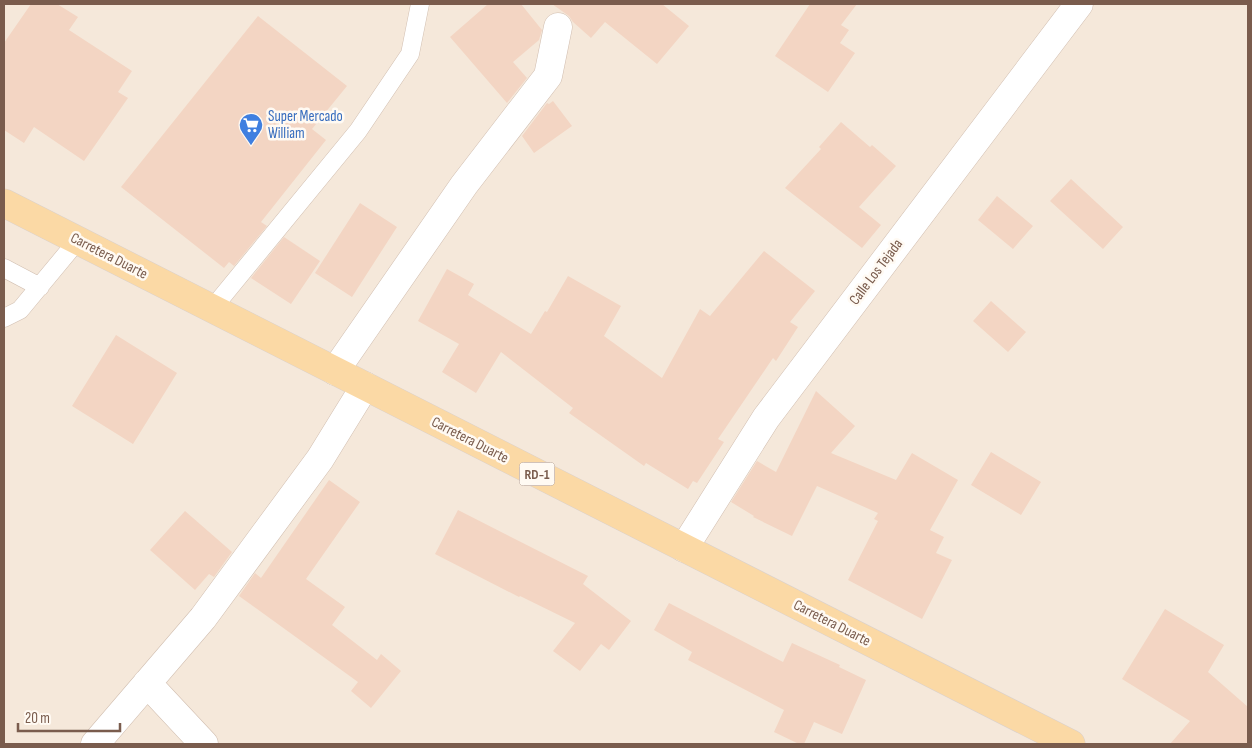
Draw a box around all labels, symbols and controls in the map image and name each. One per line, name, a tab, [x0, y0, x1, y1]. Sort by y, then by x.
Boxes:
place label: Super Mercado William	[268, 107, 343, 143]
supermarket icon: Super Mercado William	[238, 112, 264, 146]
street label: Carretera Duarte	[67, 228, 151, 284]
street label: Calle Los Tejada	[845, 235, 907, 309]
street label: Carretera Duarte	[428, 412, 512, 468]
road number: RD-1	[520, 462, 554, 486]
street label: Carretera Duarte	[790, 595, 874, 651]
scale bar	[18, 700, 120, 732]
text: 20 m	[25, 709, 50, 728]

